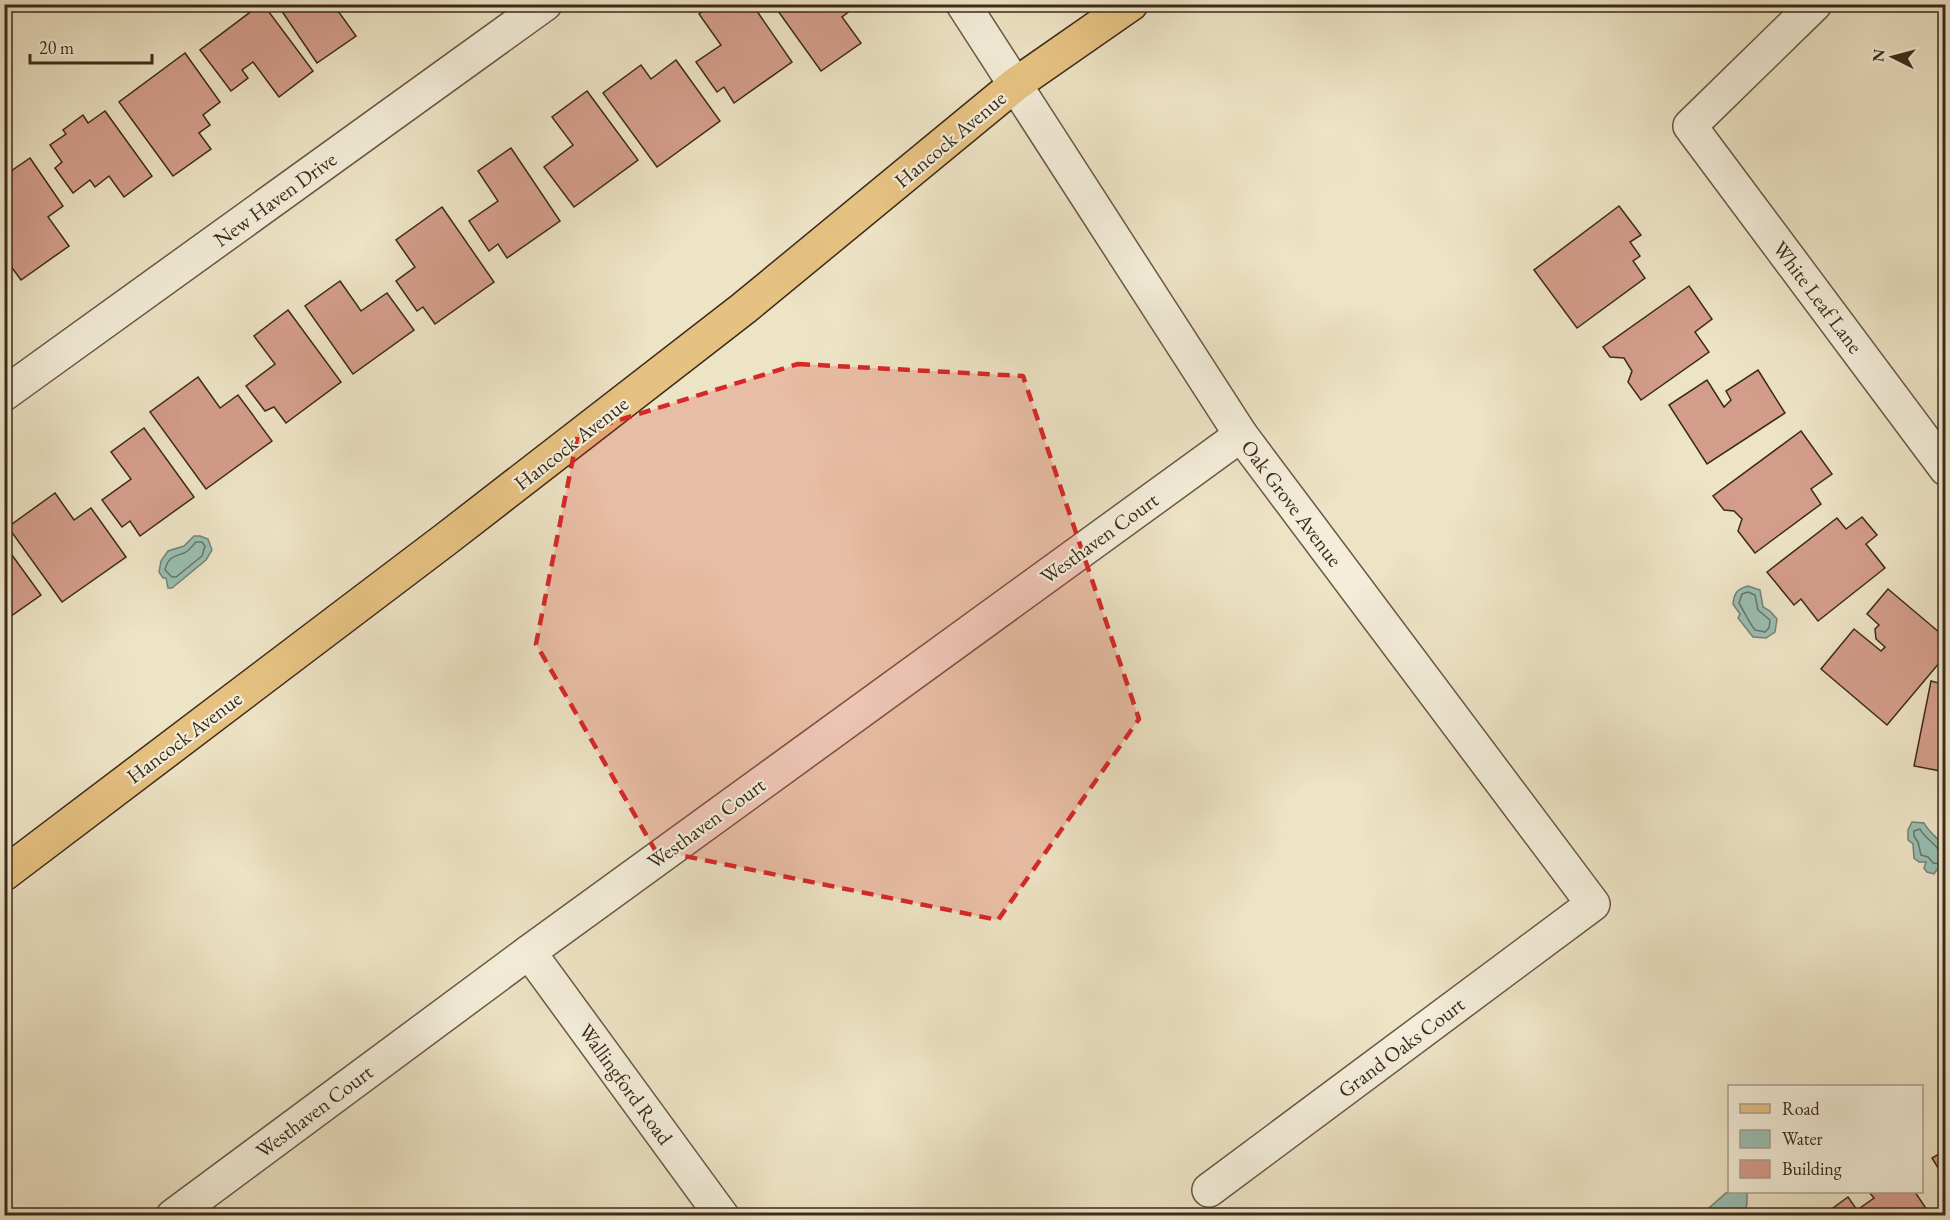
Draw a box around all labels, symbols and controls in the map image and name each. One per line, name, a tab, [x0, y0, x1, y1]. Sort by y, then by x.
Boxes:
scale bar	[30, 27, 152, 65]
north arrow	[1863, 27, 1923, 87]
text: 20 m	[39, 36, 74, 59]
text: N	[1867, 48, 1890, 63]
street label: Hancock Avenue	[889, 84, 1011, 194]
street label: New Haven Drive	[208, 145, 342, 253]
street label: White Leaf Lane	[1767, 235, 1869, 359]
street label: Hancock Avenue	[508, 390, 634, 496]
street label: Oak Grove Avenue	[1235, 434, 1349, 572]
street label: Westhaven Court	[1035, 486, 1164, 590]
street label: Hancock Avenue	[121, 685, 247, 789]
street label: Westhaven Court	[642, 771, 771, 875]
street label: Grand Oaks Court	[1332, 990, 1470, 1103]
street label: Wallingford Road	[573, 1018, 679, 1150]
street label: Westhaven Court	[250, 1058, 378, 1164]
legend	[1728, 1085, 1923, 1193]
text: Road	[1782, 1097, 1821, 1120]
text: Water	[1782, 1127, 1823, 1150]
text: Building	[1782, 1157, 1842, 1180]

